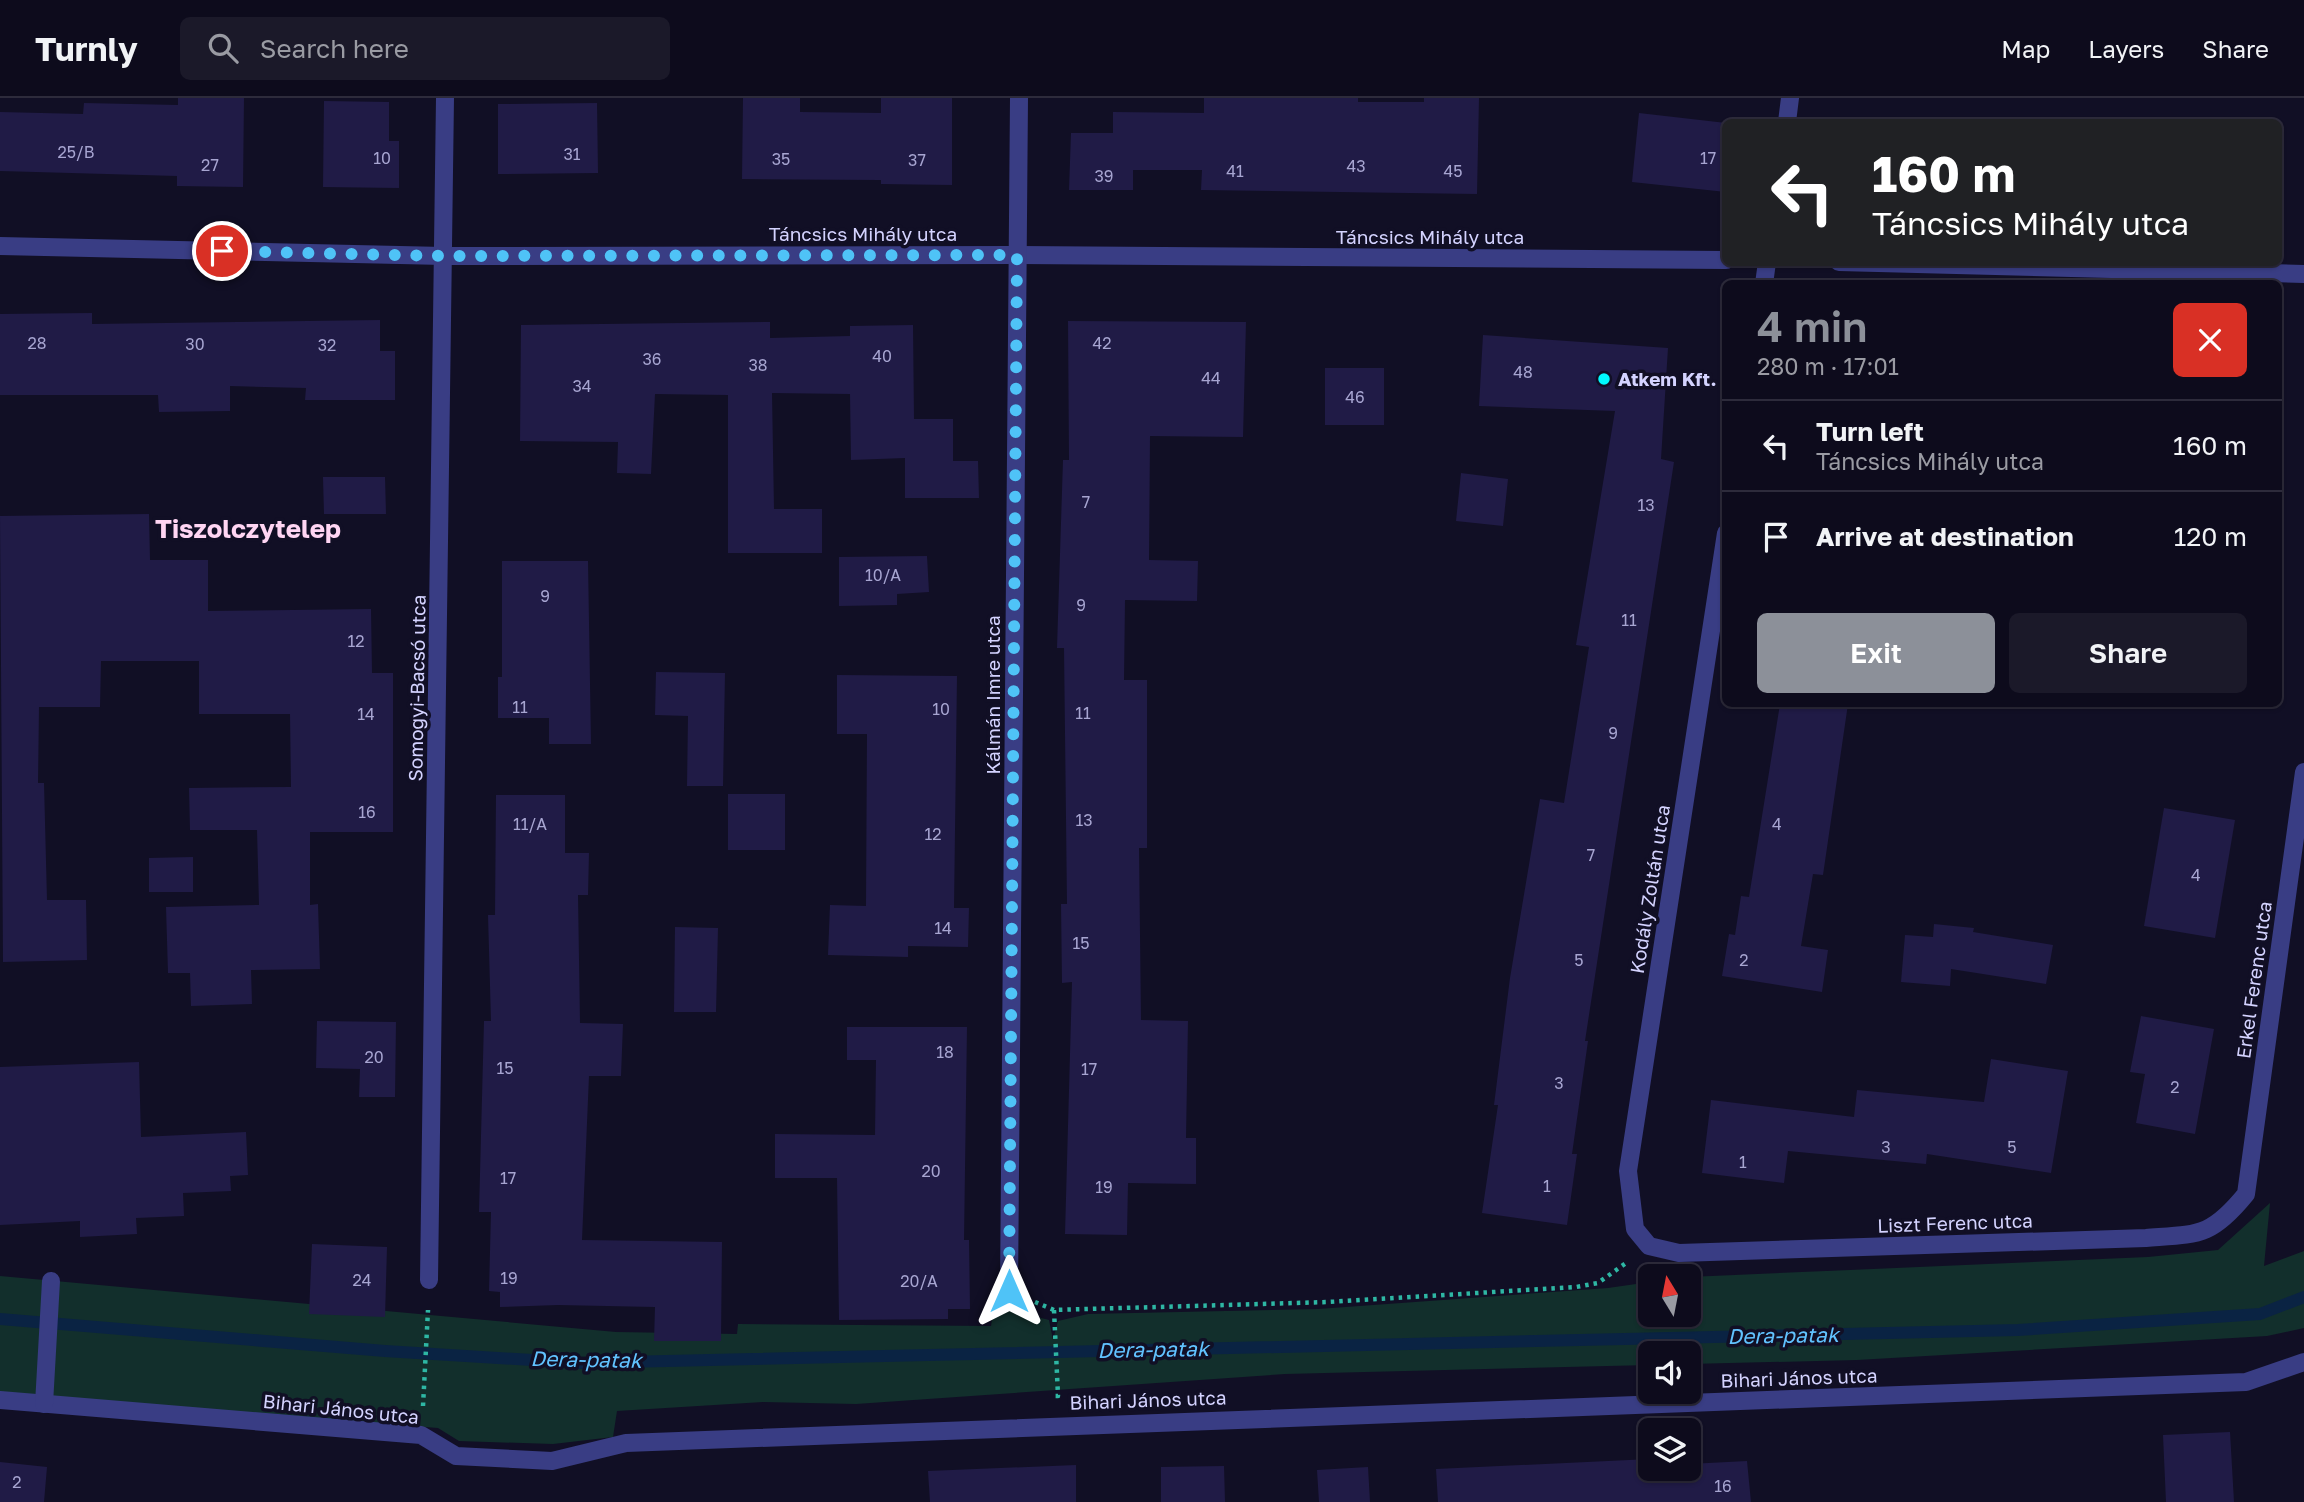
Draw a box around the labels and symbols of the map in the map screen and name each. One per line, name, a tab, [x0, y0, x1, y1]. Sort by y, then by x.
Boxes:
house number: 25/B	[58, 142, 94, 162]
house number: 31	[563, 144, 581, 164]
house number: 10	[373, 148, 391, 168]
house number: 17	[1700, 148, 1716, 168]
house number: 35	[772, 149, 790, 169]
house number: 37	[908, 150, 926, 170]
house number: 27	[201, 155, 219, 175]
house number: 43	[1346, 156, 1366, 176]
house number: 41	[1226, 161, 1244, 181]
house number: 45	[1443, 161, 1463, 181]
house number: 39	[1094, 166, 1114, 186]
pin	[192, 221, 252, 281]
street label: Táncsics Mihály utca	[769, 222, 957, 245]
street label: Táncsics Mihály utca	[1336, 225, 1524, 248]
house number: 28	[27, 333, 47, 353]
house number: 42	[1092, 333, 1112, 353]
house number: 30	[185, 334, 205, 354]
house number: 32	[318, 335, 336, 355]
house number: 40	[872, 346, 892, 366]
house number: 36	[642, 349, 662, 369]
house number: 38	[748, 355, 768, 375]
house number: 48	[1513, 362, 1533, 382]
place label: Atkem Kft.	[1618, 367, 1717, 390]
house number: 44	[1201, 368, 1221, 388]
marker: Atkem Kft.	[1596, 371, 1612, 387]
house number: 34	[572, 376, 592, 396]
house number: 46	[1345, 387, 1365, 407]
house number: 7	[1082, 492, 1090, 512]
house number: 13	[1637, 495, 1655, 515]
district label: Tiszolczytelep	[155, 513, 341, 544]
house number: 10/A	[865, 565, 901, 585]
house number: 9	[540, 586, 550, 606]
street label: Somogyi-Bacsó utca	[403, 594, 430, 781]
house number: 9	[1076, 595, 1086, 615]
house number: 11	[1621, 610, 1637, 630]
street label: Kálmán Imre utca	[981, 615, 1004, 775]
house number: 12	[347, 631, 365, 651]
house number: 11	[512, 697, 528, 717]
house number: 10	[932, 699, 950, 719]
house number: 11	[1075, 703, 1091, 723]
house number: 14	[357, 704, 375, 724]
house number: 9	[1608, 723, 1618, 743]
house number: 16	[358, 802, 376, 822]
street label: Kodály Zoltán utca	[1625, 803, 1674, 975]
house number: 13	[1075, 810, 1093, 830]
house number: 11/A	[513, 814, 547, 834]
house number: 4	[1772, 814, 1782, 834]
house number: 12	[924, 824, 942, 844]
house number: 7	[1587, 845, 1595, 865]
house number: 4	[2191, 865, 2201, 885]
street label: Erkel Ferenc utca	[2231, 900, 2276, 1060]
house number: 14	[934, 918, 952, 938]
house number: 15	[1072, 933, 1090, 953]
house number: 5	[1574, 950, 1584, 970]
house number: 2	[1739, 950, 1749, 970]
house number: 18	[936, 1042, 954, 1062]
house number: 20	[364, 1047, 384, 1067]
house number: 15	[496, 1058, 514, 1078]
house number: 17	[1081, 1059, 1097, 1079]
house number: 3	[1554, 1073, 1564, 1093]
house number: 2	[2170, 1077, 2180, 1097]
house number: 3	[1881, 1137, 1891, 1157]
house number: 5	[2007, 1137, 2017, 1157]
house number: 1	[1739, 1152, 1747, 1172]
house number: 20	[921, 1161, 941, 1181]
house number: 17	[500, 1168, 516, 1188]
house number: 1	[1543, 1176, 1551, 1196]
house number: 19	[1095, 1177, 1113, 1197]
street label: Liszt Ferenc utca	[1877, 1208, 2033, 1237]
position arrow	[972, 1254, 1046, 1328]
north arrow	[1638, 1264, 1701, 1326]
house number: 19	[500, 1268, 518, 1288]
house number: 24	[352, 1270, 372, 1290]
house number: 20/A	[900, 1271, 938, 1291]
water label: Dera-patak	[1727, 1321, 1841, 1349]
water label: Dera-patak	[1097, 1335, 1211, 1363]
water label: Dera-patak	[530, 1345, 644, 1373]
street label: Bihari János utca	[1720, 1363, 1878, 1392]
street label: Bihari János utca	[1069, 1385, 1227, 1414]
street label: Bihari János utca	[262, 1389, 420, 1428]
house number: 2	[12, 1472, 22, 1492]
house number: 16	[1714, 1476, 1732, 1496]

